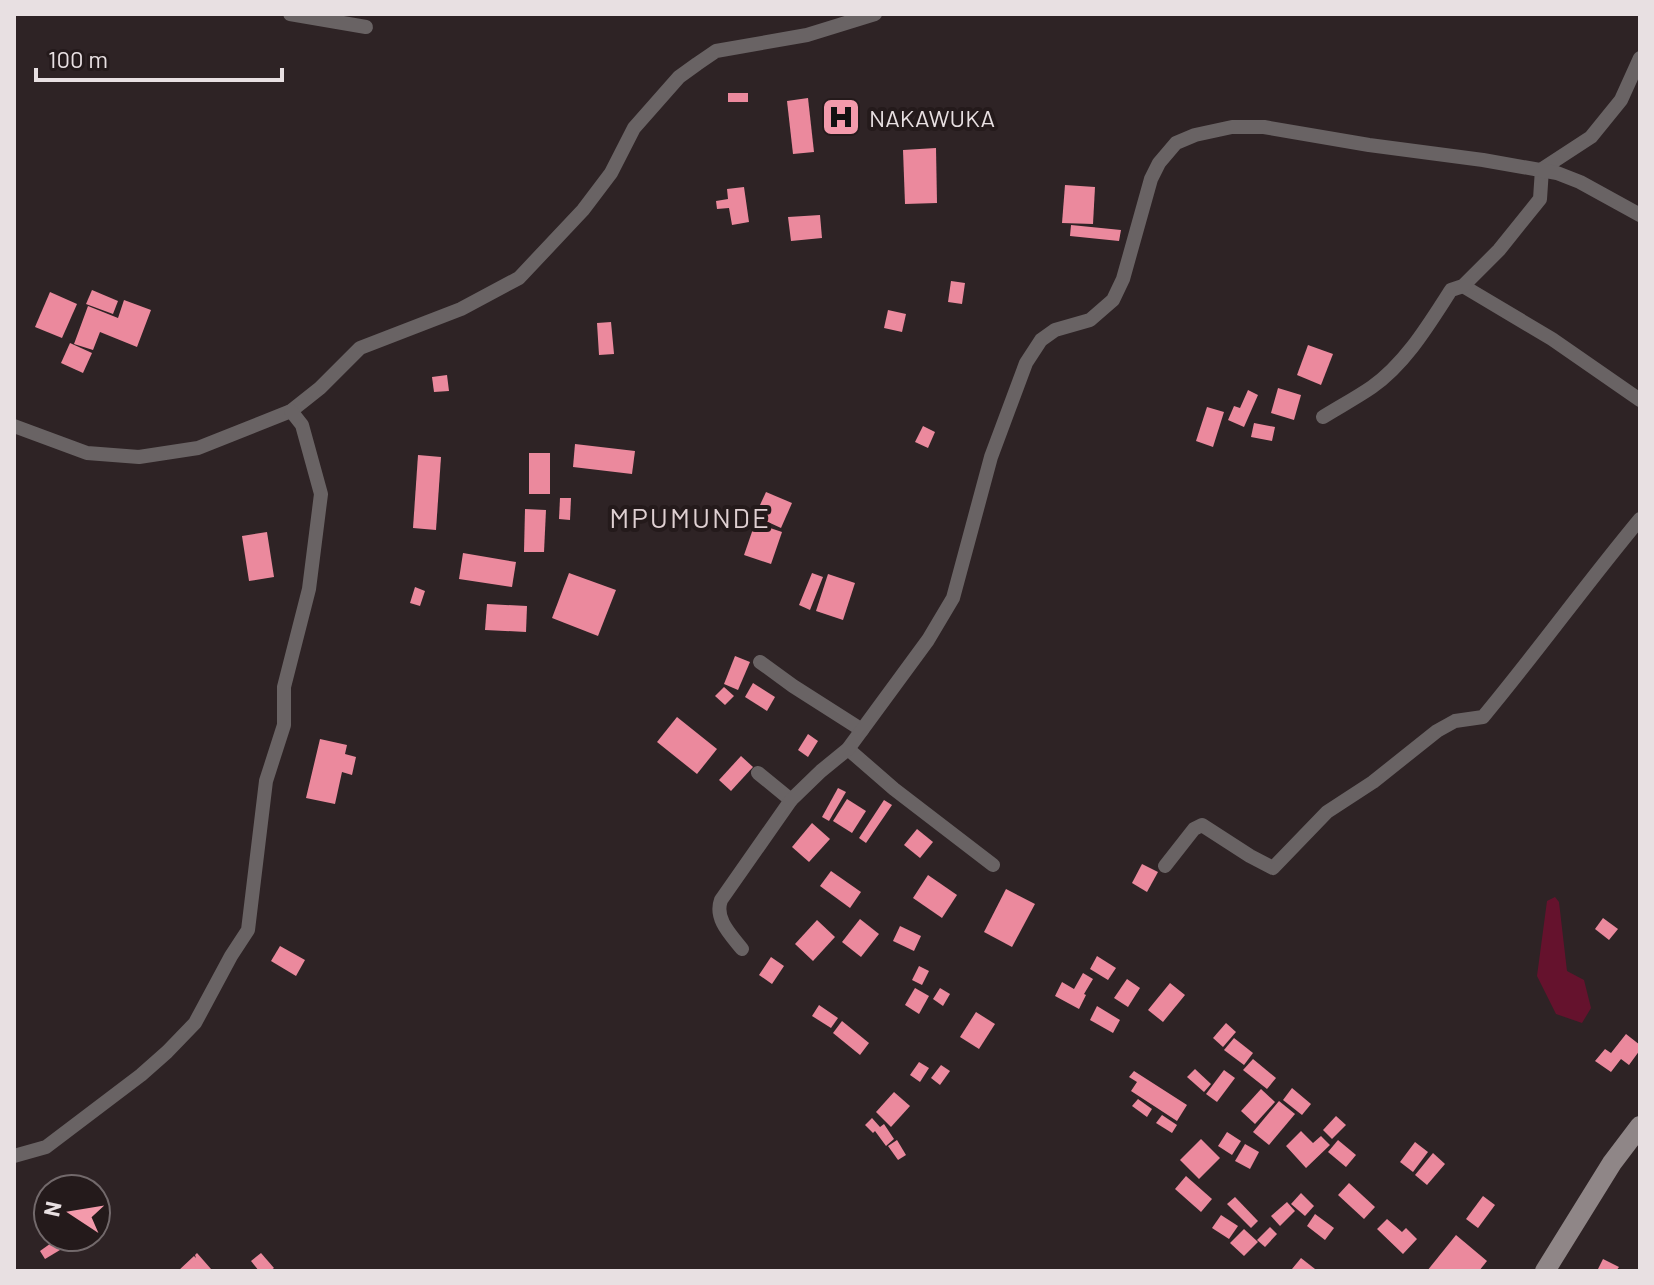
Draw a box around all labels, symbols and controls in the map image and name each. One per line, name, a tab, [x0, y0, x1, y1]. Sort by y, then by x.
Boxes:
scale bar	[36, 32, 282, 82]
text: 100 m	[48, 44, 108, 73]
hospital icon: NAKAWUKA	[820, 96, 862, 138]
place label: NAKAWUKA	[869, 103, 995, 132]
district label: MPUMUNDE	[609, 500, 771, 534]
north arrow	[32, 1173, 112, 1253]
text: N	[37, 1199, 66, 1218]

